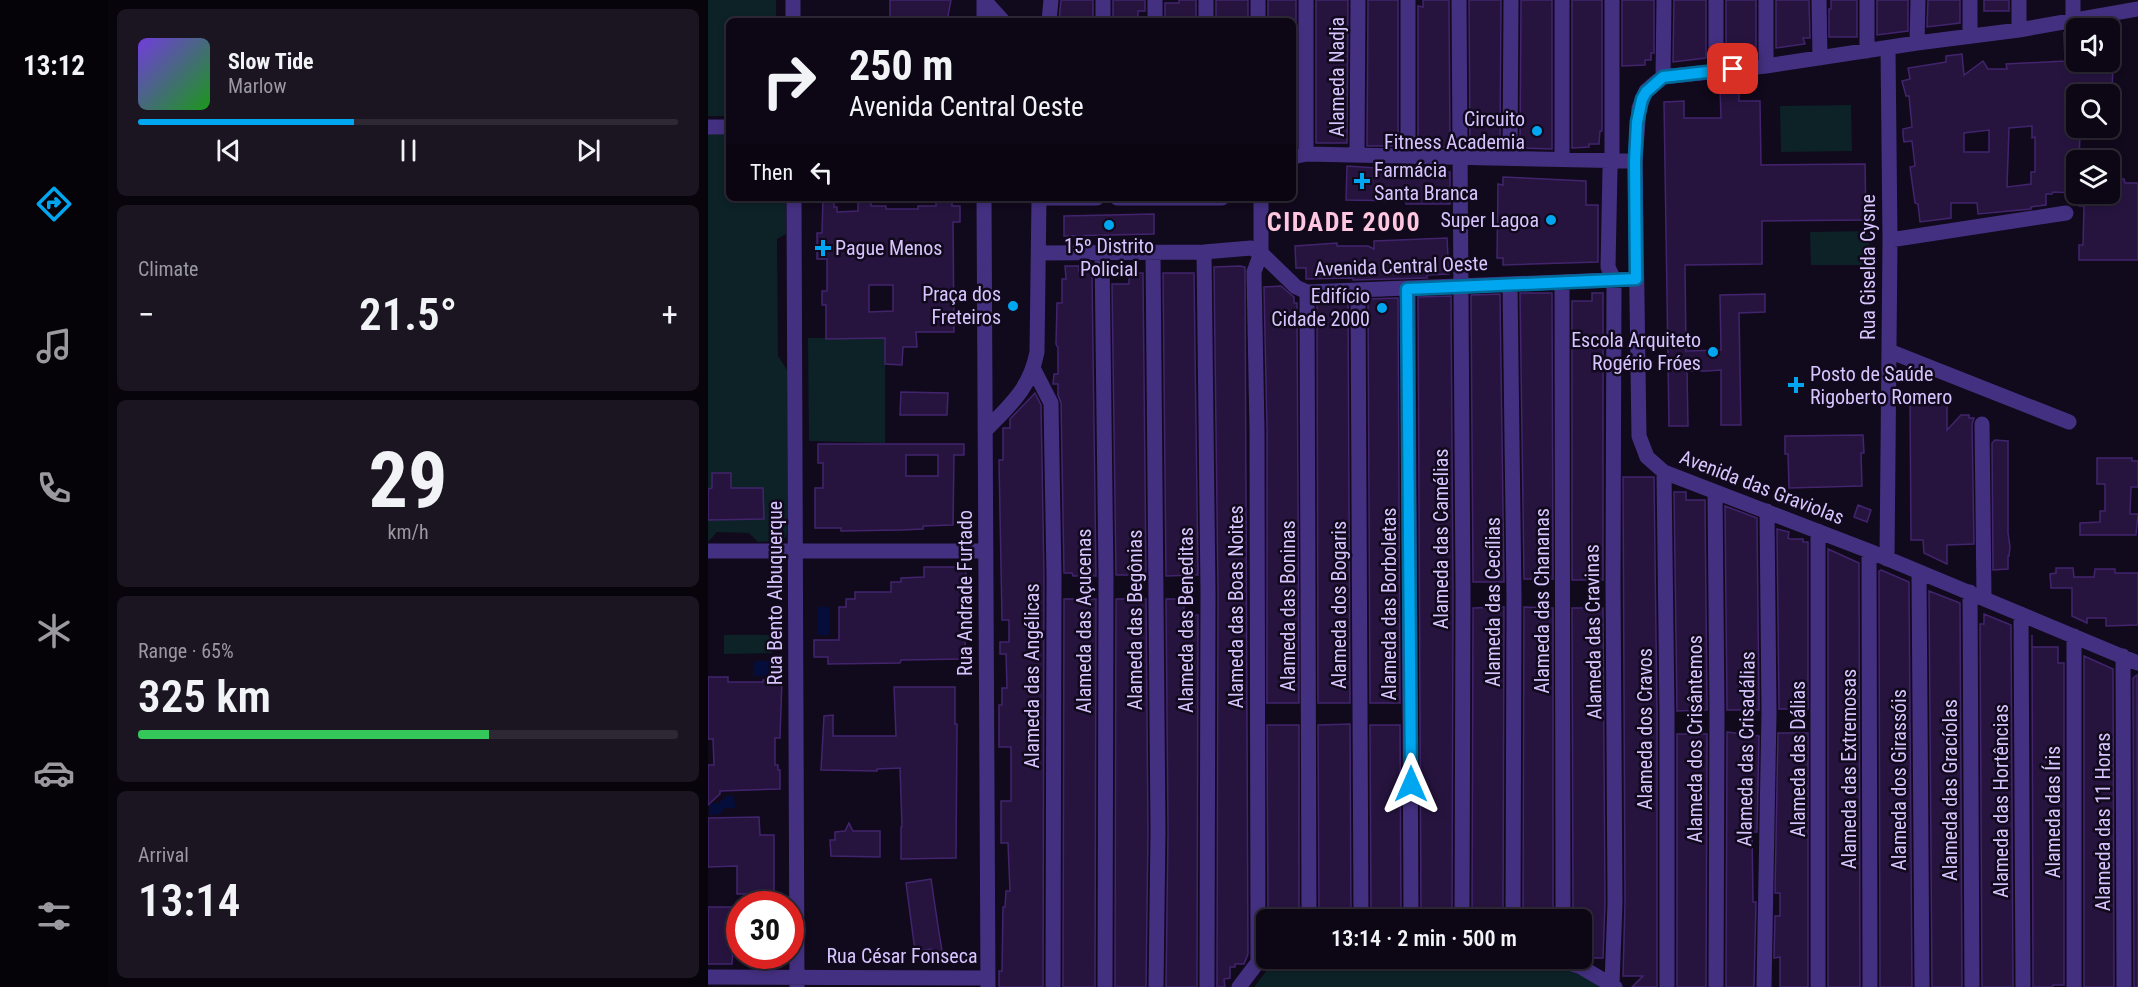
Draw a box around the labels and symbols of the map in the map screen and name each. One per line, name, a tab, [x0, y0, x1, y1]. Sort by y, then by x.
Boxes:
street label: Alameda Nadja	[1325, 17, 1349, 137]
pin	[1707, 43, 1758, 94]
place label: Circuito Fitness Academia	[1384, 107, 1525, 154]
marker: Circuito Fitness Academia	[1530, 124, 1544, 138]
place label: Farmácia Santa Branca	[1374, 158, 1478, 205]
marker: Farmácia Santa Branca	[1355, 174, 1369, 188]
street label: Rua Giselda Cysne	[1856, 194, 1880, 340]
district label: CIDADE 2000	[1267, 207, 1421, 237]
place label: Super Lagoa	[1440, 208, 1539, 232]
marker: Super Lagoa	[1544, 213, 1558, 227]
marker: 15º Distrito Policial	[1102, 218, 1116, 232]
place label: 15º Distrito Policial	[1064, 234, 1154, 281]
place label: Pague Menos	[835, 236, 942, 260]
marker: Pague Menos	[816, 241, 830, 255]
street label: Avenida Central Oeste	[1314, 251, 1488, 281]
place label: Praça dos Freteiros	[922, 282, 1001, 329]
place label: Edifício Cidade 2000	[1271, 284, 1370, 331]
marker: Praça dos Freteiros	[1006, 299, 1020, 313]
marker: Edifício Cidade 2000	[1375, 301, 1389, 315]
place label: Escola Arquiteto Rogério Fróes	[1571, 328, 1701, 375]
marker: Escola Arquiteto Rogério Fróes	[1706, 345, 1720, 359]
place label: Posto de Saúde Rigoberto Romero	[1810, 362, 1952, 409]
marker: Posto de Saúde Rigoberto Romero	[1787, 376, 1805, 394]
street label: Avenida das Graviolas	[1677, 445, 1847, 529]
street label: Alameda das Camélias	[1429, 449, 1453, 629]
street label: Rua Bento Albuquerque	[763, 501, 787, 685]
street label: Alameda das Boas Noites	[1224, 505, 1248, 709]
street label: Alameda das Borboletas	[1377, 508, 1401, 700]
street label: Alameda das Chananas	[1530, 508, 1554, 694]
street label: Rua Andrade Furtado	[953, 510, 977, 676]
street label: Alameda das Cecílias	[1481, 517, 1505, 687]
street label: Alameda das Boninas	[1276, 520, 1300, 692]
street label: Alameda dos Bogaris	[1327, 521, 1351, 689]
street label: Alameda das Beneditas	[1174, 527, 1198, 713]
street label: Alameda das Açucenas	[1072, 529, 1096, 713]
street label: Alameda das Begônias	[1123, 530, 1147, 710]
street label: Alameda das Cravinas	[1579, 544, 1607, 720]
street label: Alameda das Angélicas	[1020, 583, 1044, 769]
street label: Alameda dos Crisântemos	[1683, 635, 1707, 843]
street label: Alameda dos Cravos	[1633, 648, 1657, 810]
street label: Alameda das Crisadálias	[1732, 651, 1760, 847]
street label: Alameda das Extremosas	[1837, 669, 1861, 869]
street label: Alameda das Dálias	[1786, 681, 1810, 837]
street label: Alameda dos Girassóis	[1887, 689, 1911, 871]
street label: Alameda das Gracíolas	[1938, 699, 1962, 881]
street label: Alameda das Hortências	[1989, 704, 2013, 898]
street label: Alameda das 11 Horas	[2091, 733, 2115, 911]
street label: Alameda das Íris	[2041, 746, 2065, 878]
position arrow	[1379, 752, 1443, 816]
speed limit sign: 30	[726, 891, 804, 969]
street label: Rua César Fonseca	[826, 944, 978, 968]

